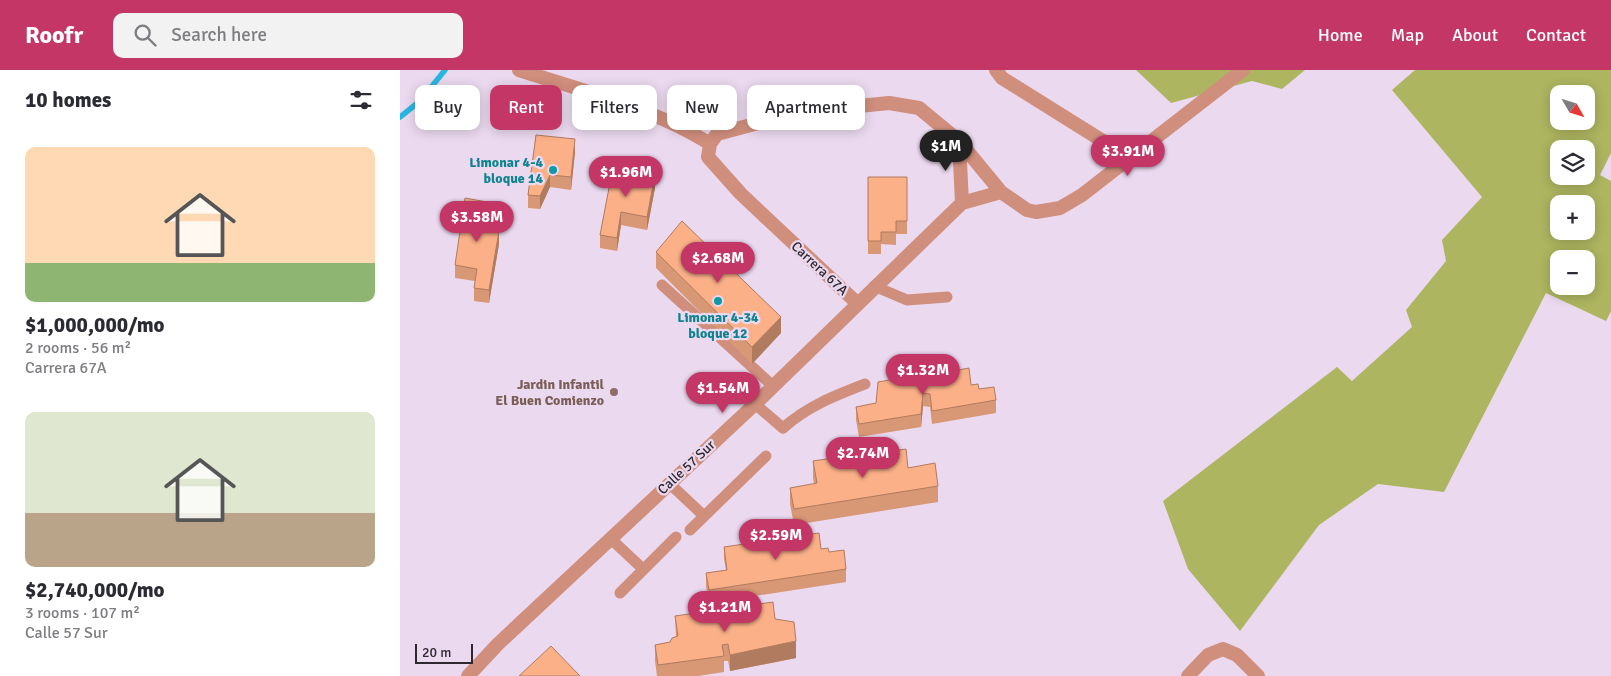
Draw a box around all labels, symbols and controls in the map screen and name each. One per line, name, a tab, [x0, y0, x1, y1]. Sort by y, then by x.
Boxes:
search box	[113, 13, 463, 58]
text: Roofr	[25, 20, 83, 50]
icon: search	[131, 21, 159, 49]
text: Search here	[171, 23, 267, 47]
text: Home	[1318, 24, 1363, 46]
text: Map	[1391, 24, 1424, 46]
text: About	[1452, 24, 1498, 46]
text: Contact	[1526, 24, 1586, 46]
chip: Buy	[415, 85, 480, 130]
chip: Rent	[490, 85, 562, 130]
chip: Filters	[572, 85, 657, 130]
chip: New	[667, 85, 737, 130]
chip: Apartment	[747, 85, 865, 130]
north arrow	[1550, 85, 1595, 130]
map controls	[1550, 85, 1595, 295]
icon: filters	[347, 86, 375, 114]
text: 10 homes	[25, 87, 111, 113]
pin: $1M	[922, 129, 970, 172]
pin: $3.91M	[1087, 134, 1169, 177]
text: $1M	[931, 136, 961, 156]
button: layers	[1550, 140, 1595, 185]
text: $3.91M	[1102, 141, 1154, 161]
place label: Limonar 4-4 bloque 14	[469, 154, 543, 187]
pin: $1.96M	[585, 156, 667, 198]
text: $1.96M	[600, 162, 652, 182]
marker: Limonar 4-4 bloque 14	[547, 164, 559, 176]
icon: home	[155, 180, 245, 270]
button: +	[1550, 195, 1595, 240]
pin: $3.58M	[436, 200, 518, 243]
text: $3.58M	[451, 207, 503, 227]
street label: Carrera 67A	[788, 238, 852, 299]
pin: $2.68M	[677, 242, 759, 284]
text: $2.68M	[692, 248, 744, 268]
button: −	[1550, 250, 1595, 295]
marker: Limonar 4-34 bloque 12	[712, 295, 724, 307]
place label: Limonar 4-34 bloque 12	[677, 309, 759, 342]
text: $1,000,000/mo	[25, 312, 165, 338]
text: 2 rooms · 56 m²	[25, 338, 131, 358]
pin: $1.32M	[882, 354, 964, 396]
text: Carrera 67A	[25, 358, 107, 378]
text: $1.32M	[897, 360, 949, 380]
pin: $1.54M	[682, 372, 764, 414]
place label: Jardin Infantil El Buen Comienzo	[495, 376, 605, 409]
text: $1.54M	[697, 378, 749, 398]
marker: Jardin Infantil El Buen Comienzo	[608, 386, 620, 398]
street label: Calle 57 Sur	[654, 436, 719, 498]
pin: $2.74M	[822, 436, 904, 479]
text: $2.74M	[837, 443, 889, 463]
icon: home	[155, 445, 245, 535]
pin: $2.59M	[735, 518, 817, 561]
text: $2.59M	[750, 525, 802, 545]
text: $2,740,000/mo	[25, 577, 165, 603]
pin: $1.21M	[684, 590, 766, 633]
text: $1.21M	[699, 597, 751, 617]
text: 3 rooms · 107 m²	[25, 603, 140, 623]
text: Calle 57 Sur	[25, 623, 108, 643]
scale bar	[415, 641, 472, 664]
text: 20 m	[422, 644, 451, 661]

